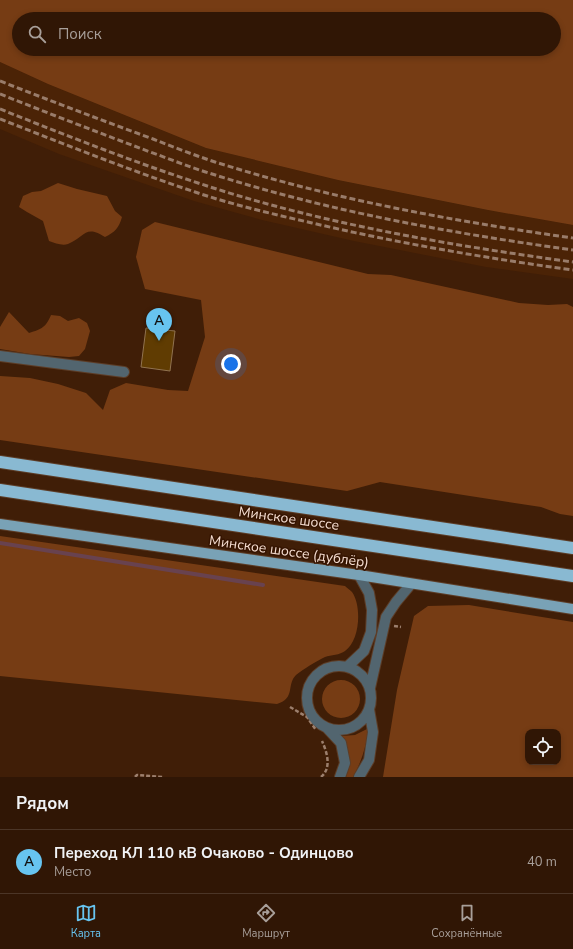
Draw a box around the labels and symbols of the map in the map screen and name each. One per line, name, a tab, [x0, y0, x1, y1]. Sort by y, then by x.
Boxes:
pin: A	[146, 308, 172, 341]
your location	[221, 354, 241, 374]
street label: Минское шоссе	[237, 502, 340, 535]
street label: Минское шоссе (дублёр)	[208, 531, 370, 572]

